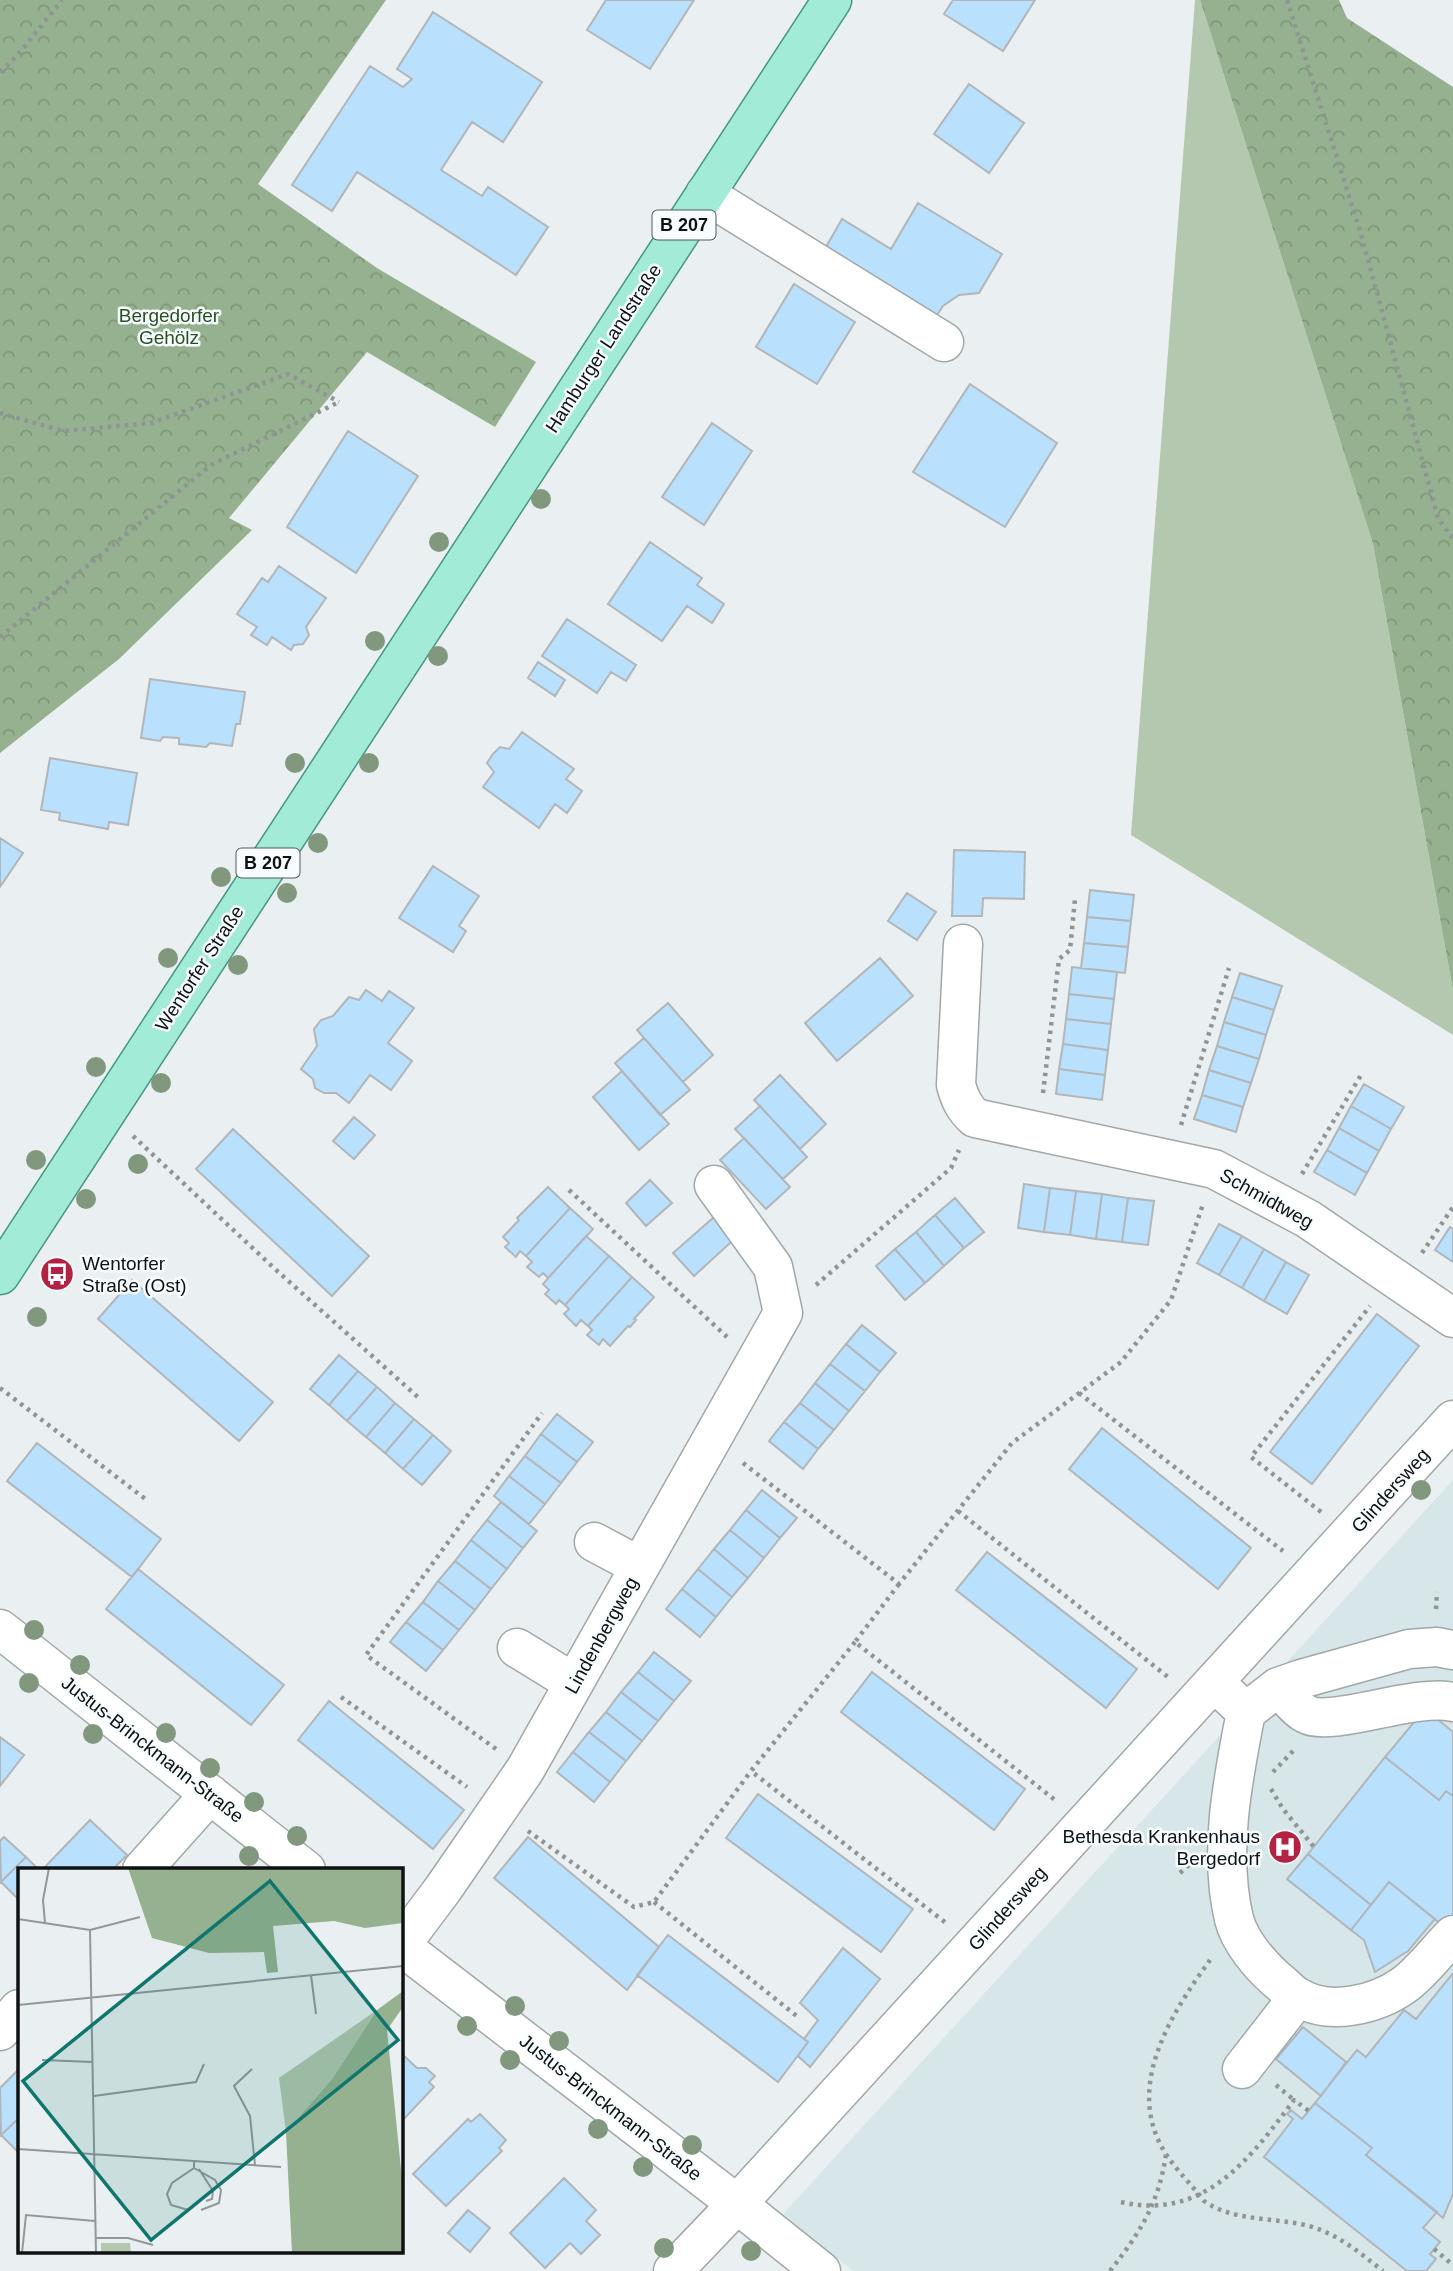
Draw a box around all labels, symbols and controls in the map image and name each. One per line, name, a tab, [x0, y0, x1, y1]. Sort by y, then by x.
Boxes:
road number: B 207	[652, 210, 716, 240]
street label: Hamburger Landstraße	[541, 260, 666, 436]
park label: Bergedorfer Gehölz	[119, 305, 220, 348]
road number: B 207	[236, 848, 300, 878]
street label: Wentorfer Straße	[151, 902, 248, 1035]
street label: Schmidtweg	[1216, 1164, 1317, 1233]
place label: Wentorfer Straße (Ost)	[82, 1253, 187, 1296]
bus stop icon: Wentorfer Straße (Ost)	[38, 1255, 76, 1293]
street label: Glindersweg	[1347, 1444, 1434, 1537]
street label: Lindenbergweg	[561, 1573, 642, 1697]
street label: Justus-Brinckmann-Straße	[58, 1672, 248, 1827]
place label: Bethesda Krankenhaus Bergedorf	[1062, 1826, 1261, 1869]
hospital icon: Bethesda Krankenhaus Bergedorf	[1266, 1828, 1304, 1866]
street label: Glindersweg	[964, 1862, 1051, 1955]
inset map	[18, 1868, 402, 2254]
street label: Justus-Brinckmann-Straße	[516, 2030, 706, 2185]

